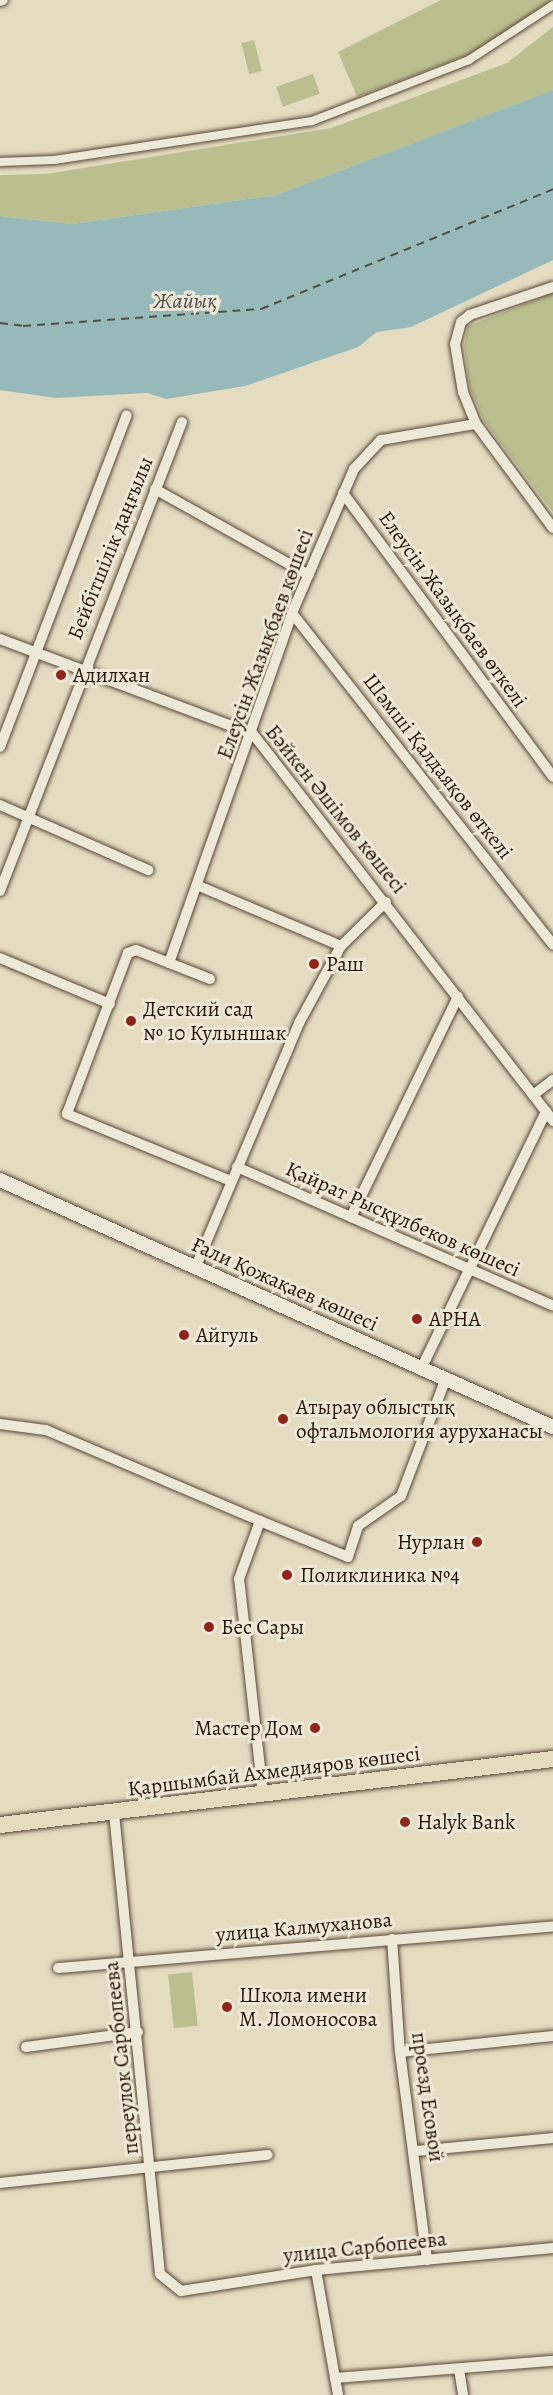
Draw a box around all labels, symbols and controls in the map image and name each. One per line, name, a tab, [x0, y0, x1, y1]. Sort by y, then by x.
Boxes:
water label: Жайық	[153, 289, 217, 315]
street label: Бейбітшілік даңғылы	[62, 453, 158, 643]
street label: Елеусін Жазықбаев өткелі	[373, 506, 533, 712]
street label: Елеусін Жазықбаев көшесі	[212, 526, 318, 762]
place label: Адилхан	[73, 662, 150, 688]
marker: Адилхан	[54, 668, 68, 682]
street label: Шәмші Қалдаяқов өткелі	[358, 668, 518, 864]
street label: Бәйкен Әшімов көшесі	[260, 720, 412, 898]
place label: Раш	[326, 951, 364, 977]
marker: Раш	[307, 957, 321, 971]
place label: Детский сад № 10 Кулыншак	[143, 996, 286, 1046]
marker: Детский сад № 10 Кулыншак	[124, 1014, 138, 1028]
street label: Қайрат Рысқұлбеков көшесі	[282, 1156, 524, 1282]
street label: Ғали Қожақаев көшесі	[188, 1231, 382, 1337]
place label: АРНА	[429, 1306, 481, 1332]
marker: АРНА	[410, 1312, 424, 1326]
place label: Айгуль	[196, 1322, 258, 1348]
marker: Айгуль	[177, 1328, 191, 1342]
place label: Атырау облыстық офтальмология ауруханасы	[296, 1394, 543, 1444]
marker: Атырау облыстық офтальмология ауруханасы	[274, 1410, 292, 1428]
place label: Нурлан	[397, 1529, 465, 1555]
marker: Нурлан	[470, 1535, 484, 1549]
place label: Поликлиника №4	[300, 1562, 460, 1588]
marker: Поликлиника №4	[278, 1566, 296, 1584]
place label: Бес Сары	[221, 1614, 304, 1640]
marker: Бес Сары	[202, 1620, 216, 1634]
place label: Мастер Дом	[194, 1715, 303, 1741]
marker: Мастер Дом	[308, 1721, 322, 1735]
street label: Қаршымбай Ахмедияров көшесі	[126, 1741, 422, 1801]
place label: Halyk Bank	[417, 1809, 516, 1835]
marker: Halyk Bank	[398, 1815, 412, 1829]
street label: улица Калмуханова	[215, 1907, 393, 1947]
street label: переулок Сарбопеева	[98, 1960, 144, 2156]
place label: Школа имени М. Ломоносова	[239, 1982, 378, 2032]
marker: Школа имени М. Ломоносова	[220, 2000, 234, 2014]
street label: проезд Есовой	[406, 2030, 450, 2164]
street label: улица Сарбопеева	[282, 2226, 448, 2268]

